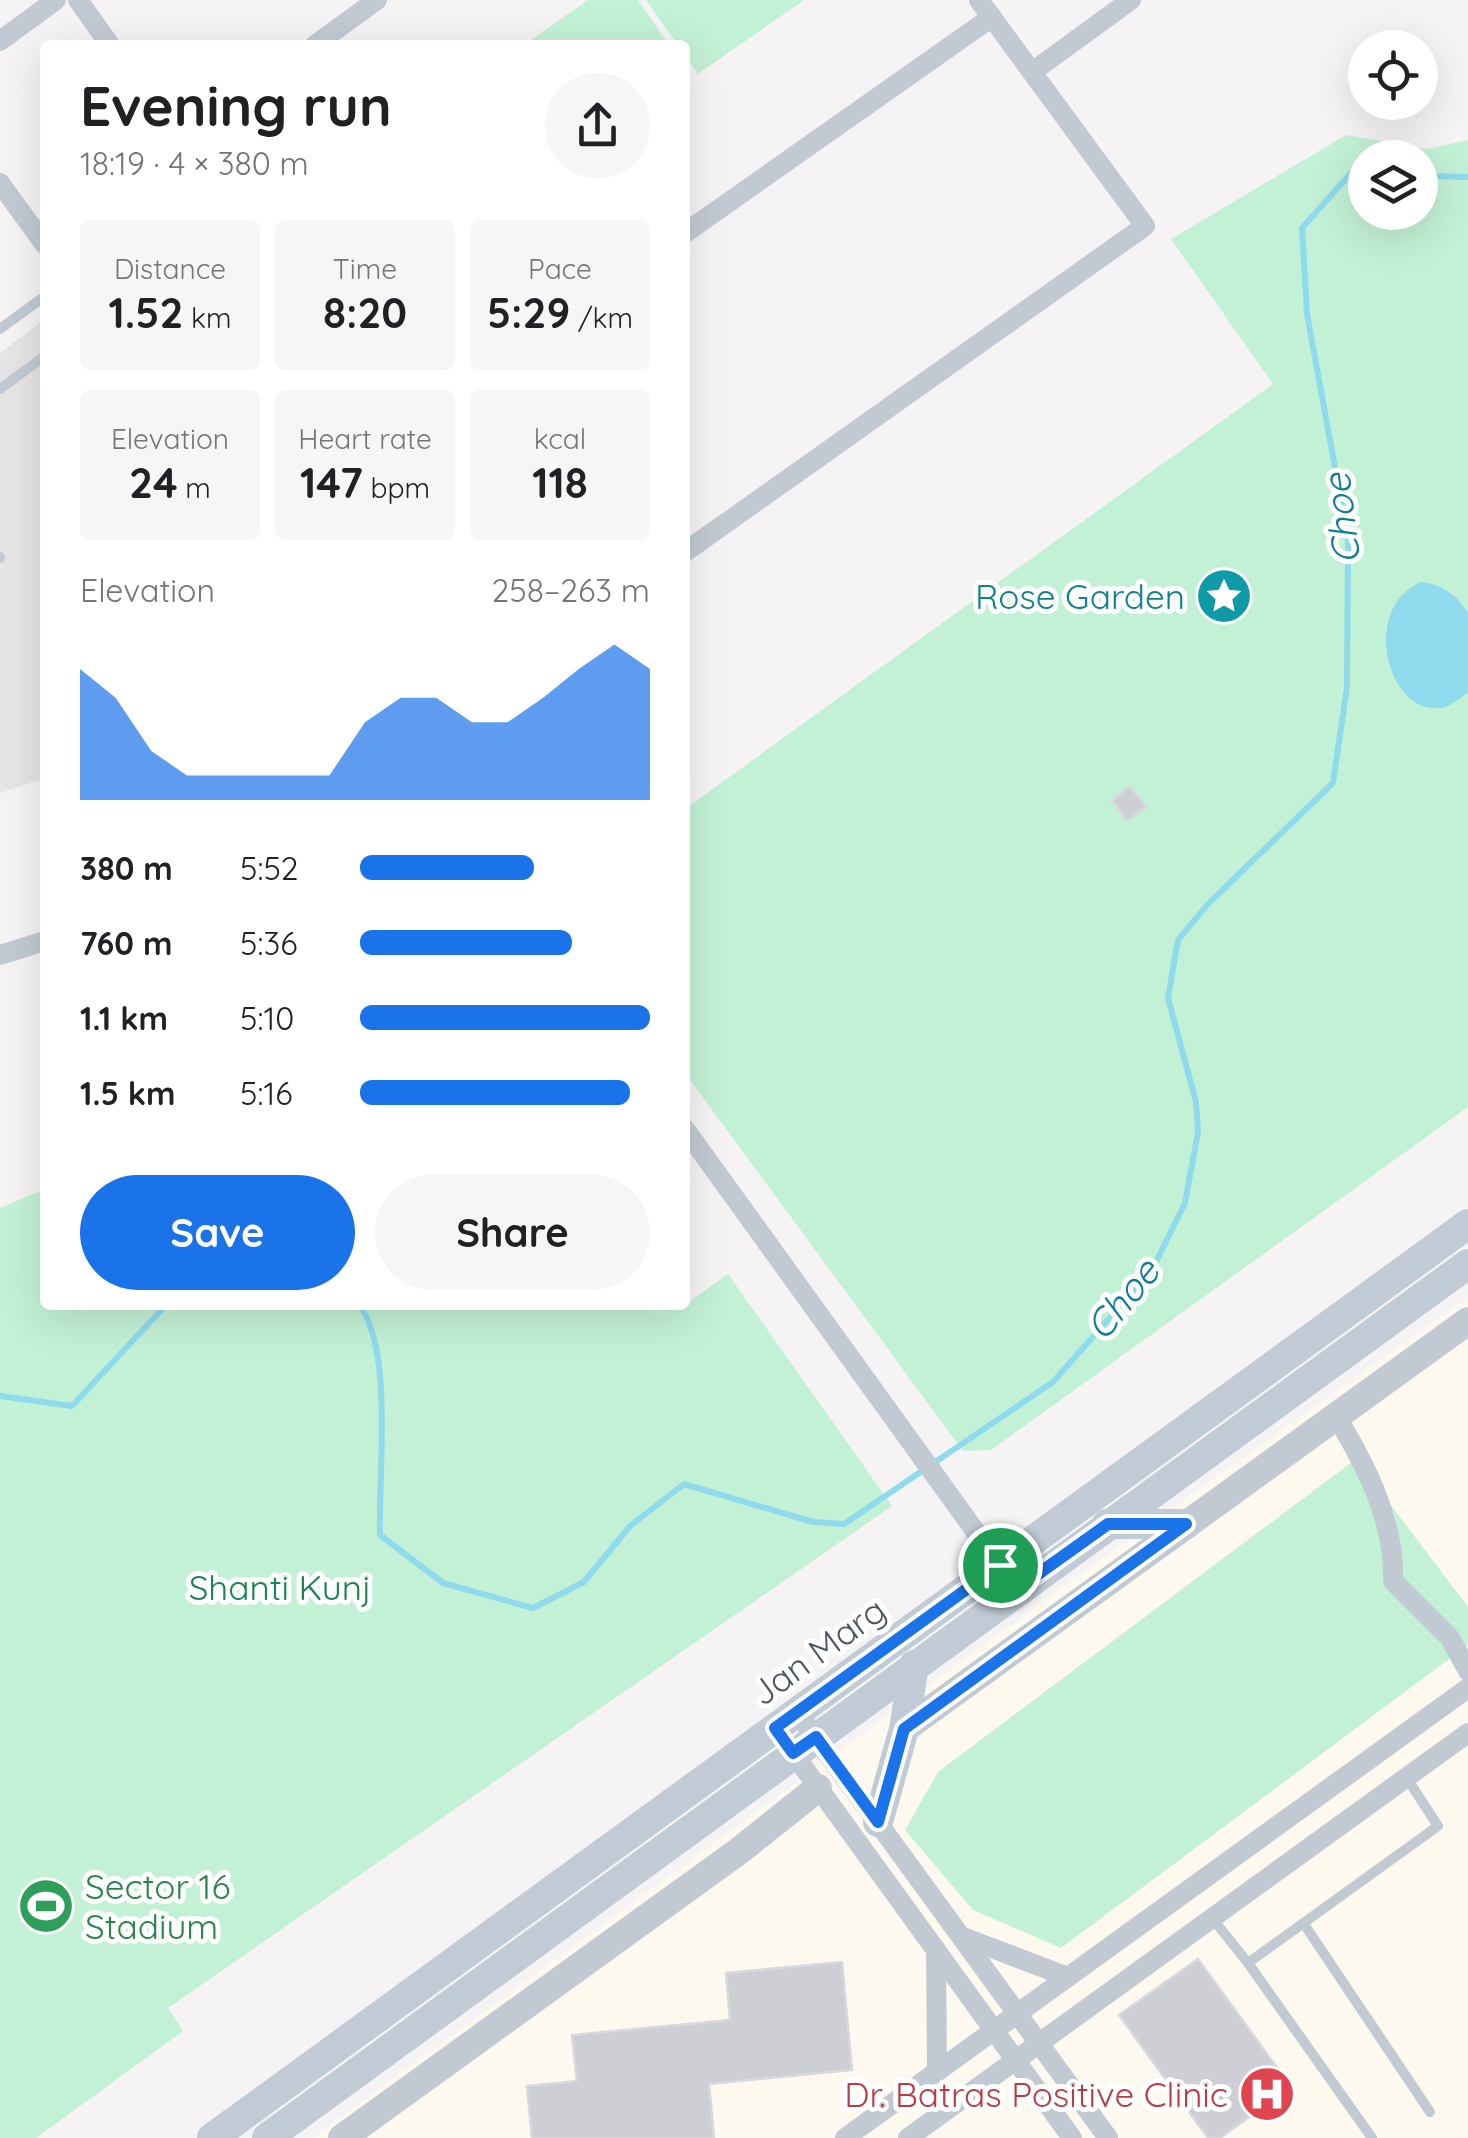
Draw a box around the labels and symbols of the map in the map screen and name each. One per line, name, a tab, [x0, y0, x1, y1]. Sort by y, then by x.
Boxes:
water label: Choe	[1311, 469, 1370, 567]
place icon: Rose Garden	[1194, 566, 1254, 626]
place label: Rose Garden	[975, 574, 1185, 618]
water label: Choe	[1075, 1247, 1170, 1349]
pin	[958, 1523, 1043, 1608]
park label: Shanti Kunj	[189, 1565, 371, 1609]
street label: Jan Marg	[742, 1587, 894, 1715]
place label: Sector 16 Stadium	[85, 1864, 230, 1948]
sports icon: Sector 16 Stadium	[16, 1876, 76, 1936]
hospital icon: Dr. Batras Positive Clinic	[1237, 2064, 1297, 2124]
place label: Dr. Batras Positive Clinic	[844, 2072, 1228, 2116]

